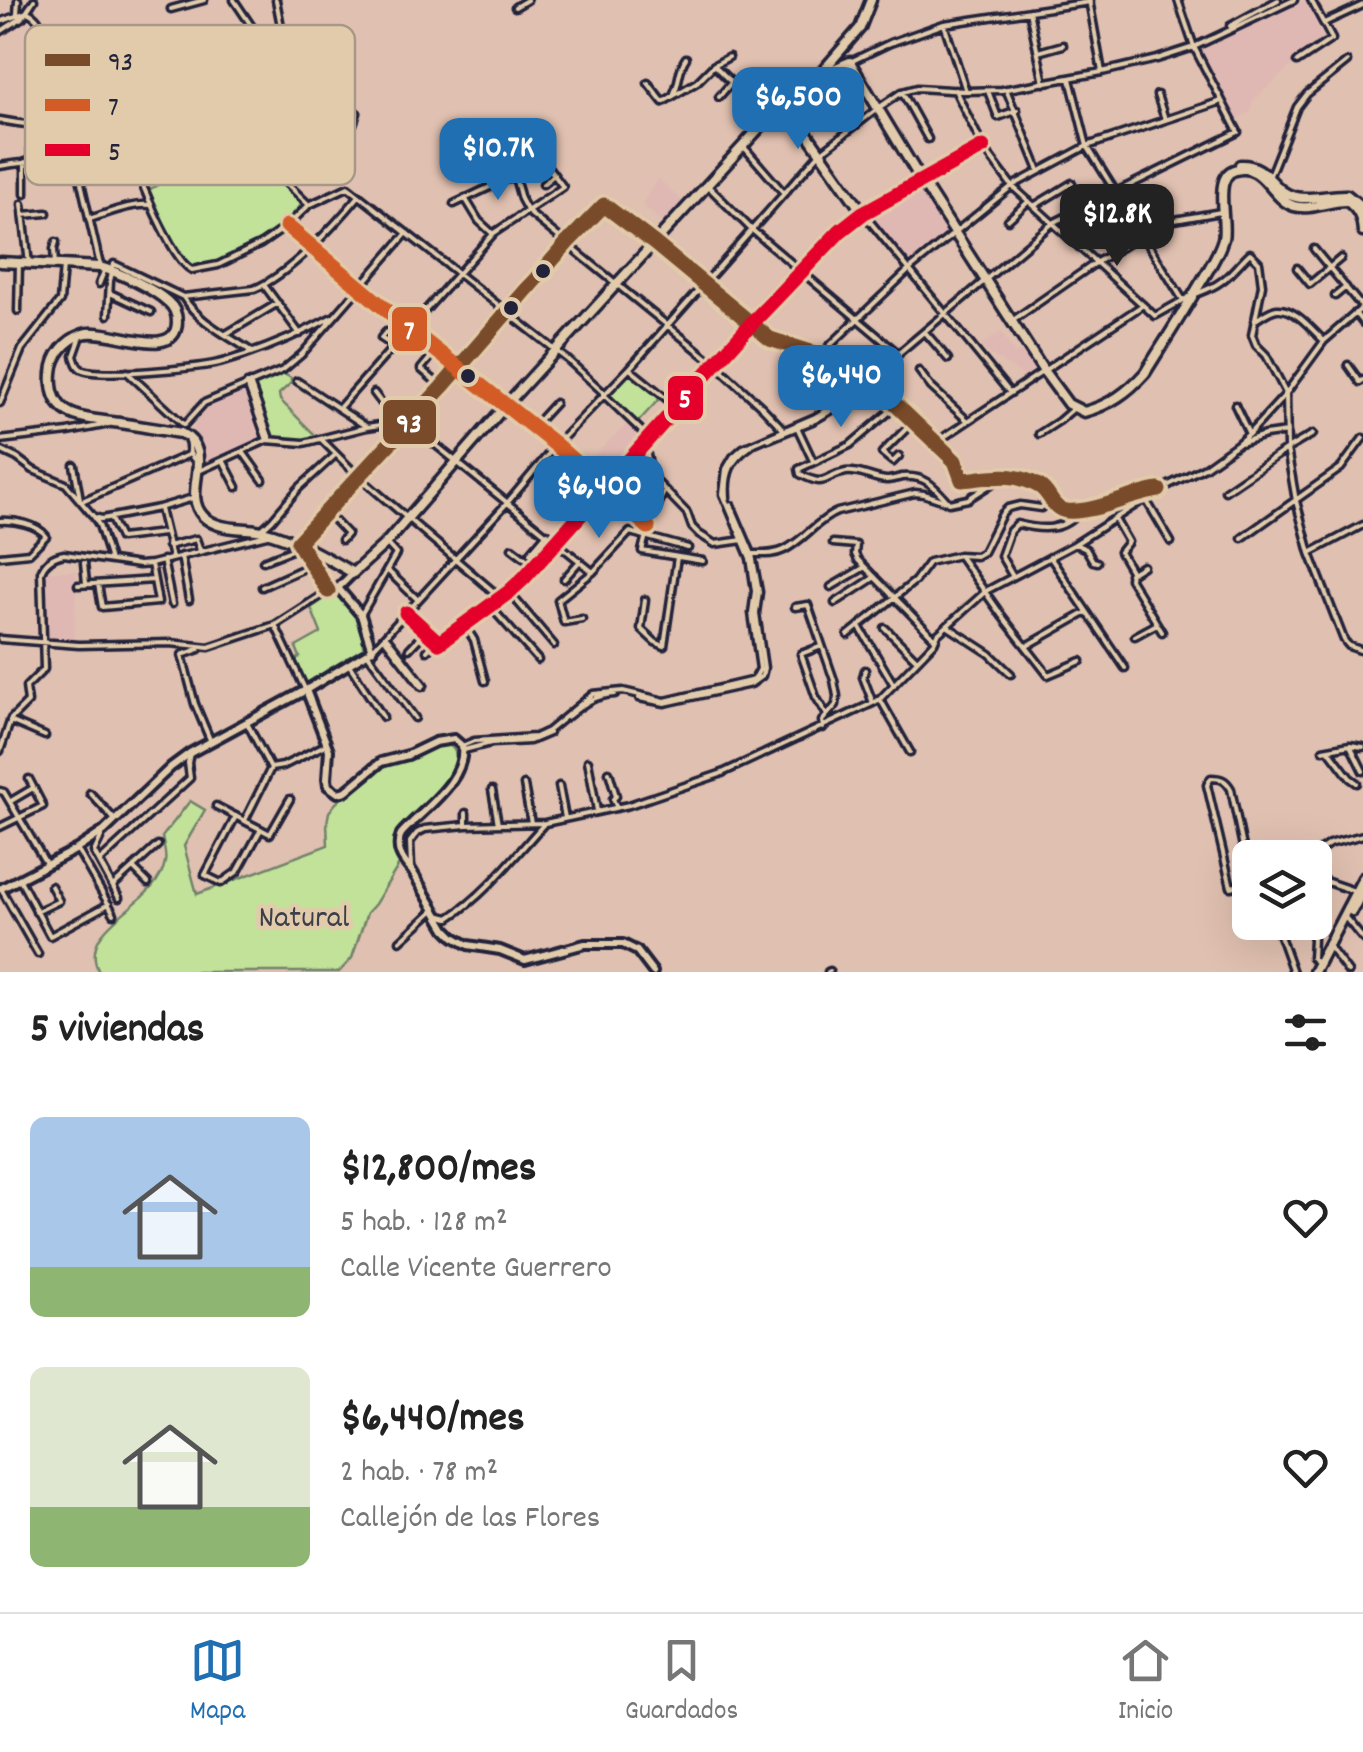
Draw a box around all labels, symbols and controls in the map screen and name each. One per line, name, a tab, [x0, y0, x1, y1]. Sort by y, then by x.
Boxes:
legend	[25, 25, 355, 185]
text: 93	[108, 45, 133, 85]
pin: $6,500	[717, 67, 879, 152]
text: $6,500	[754, 76, 842, 122]
text: 7	[108, 90, 119, 130]
pin: $10.7K	[417, 118, 579, 203]
text: $10.7K	[461, 127, 535, 173]
text: 5	[108, 135, 121, 175]
pin: $12.8K	[1036, 184, 1198, 269]
text: $12.8K	[1082, 193, 1152, 239]
unlabelled marker	[533, 261, 553, 281]
unlabelled marker	[501, 298, 521, 318]
line badge: 7	[390, 305, 429, 353]
text: 7	[404, 314, 415, 354]
pin: $6,440	[760, 345, 922, 430]
text: $6,440	[800, 354, 882, 400]
unlabelled marker	[458, 366, 478, 386]
line badge: 5	[666, 374, 705, 422]
text: 5	[679, 382, 691, 422]
line badge: 93	[381, 398, 438, 446]
text: 93	[396, 407, 422, 447]
pin: $6,400	[518, 456, 680, 541]
text: $6,400	[556, 465, 642, 511]
map controls	[1232, 840, 1332, 940]
button: layers	[1232, 840, 1332, 940]
park label: Natural	[259, 897, 350, 943]
text: 5 viviendas	[30, 1002, 204, 1062]
icon: filters	[1278, 1005, 1333, 1060]
text: $12,800/mes	[340, 1141, 536, 1201]
icon: home	[110, 1157, 230, 1277]
icon: heart	[1278, 1190, 1333, 1245]
text: 5 hab. · 128 m²	[340, 1201, 508, 1247]
text: Calle Vicente Guerrero	[340, 1247, 612, 1293]
text: $6,440/mes	[340, 1391, 525, 1451]
icon: home	[110, 1407, 230, 1527]
icon: heart	[1278, 1440, 1333, 1495]
text: 2 hab. · 78 m²	[340, 1451, 498, 1497]
text: Callejón de las Flores	[340, 1497, 600, 1543]
tab: Mapa	[190, 1633, 245, 1733]
tab: Guardados	[625, 1633, 738, 1733]
tab: Inicio	[1118, 1633, 1173, 1733]

